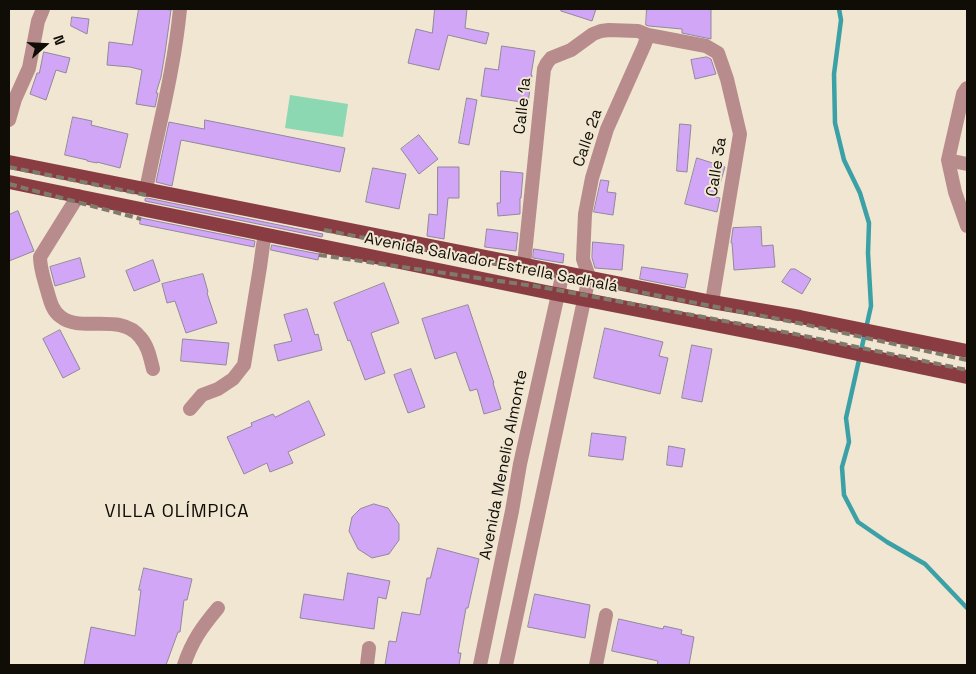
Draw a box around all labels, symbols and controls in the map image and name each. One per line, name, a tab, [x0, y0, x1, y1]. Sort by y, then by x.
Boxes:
north arrow	[20, 20, 70, 70]
text: N	[49, 33, 69, 47]
street label: Calle 1a	[510, 77, 536, 135]
street label: Calle 2a	[569, 107, 607, 169]
street label: Calle 3a	[703, 136, 731, 198]
street label: Avenida Salvador Estrella Sadhalá	[363, 229, 619, 297]
street label: Avenida Menelio Almonte	[476, 368, 532, 562]
district label: VILLA OLÍMPICA	[103, 501, 251, 523]

